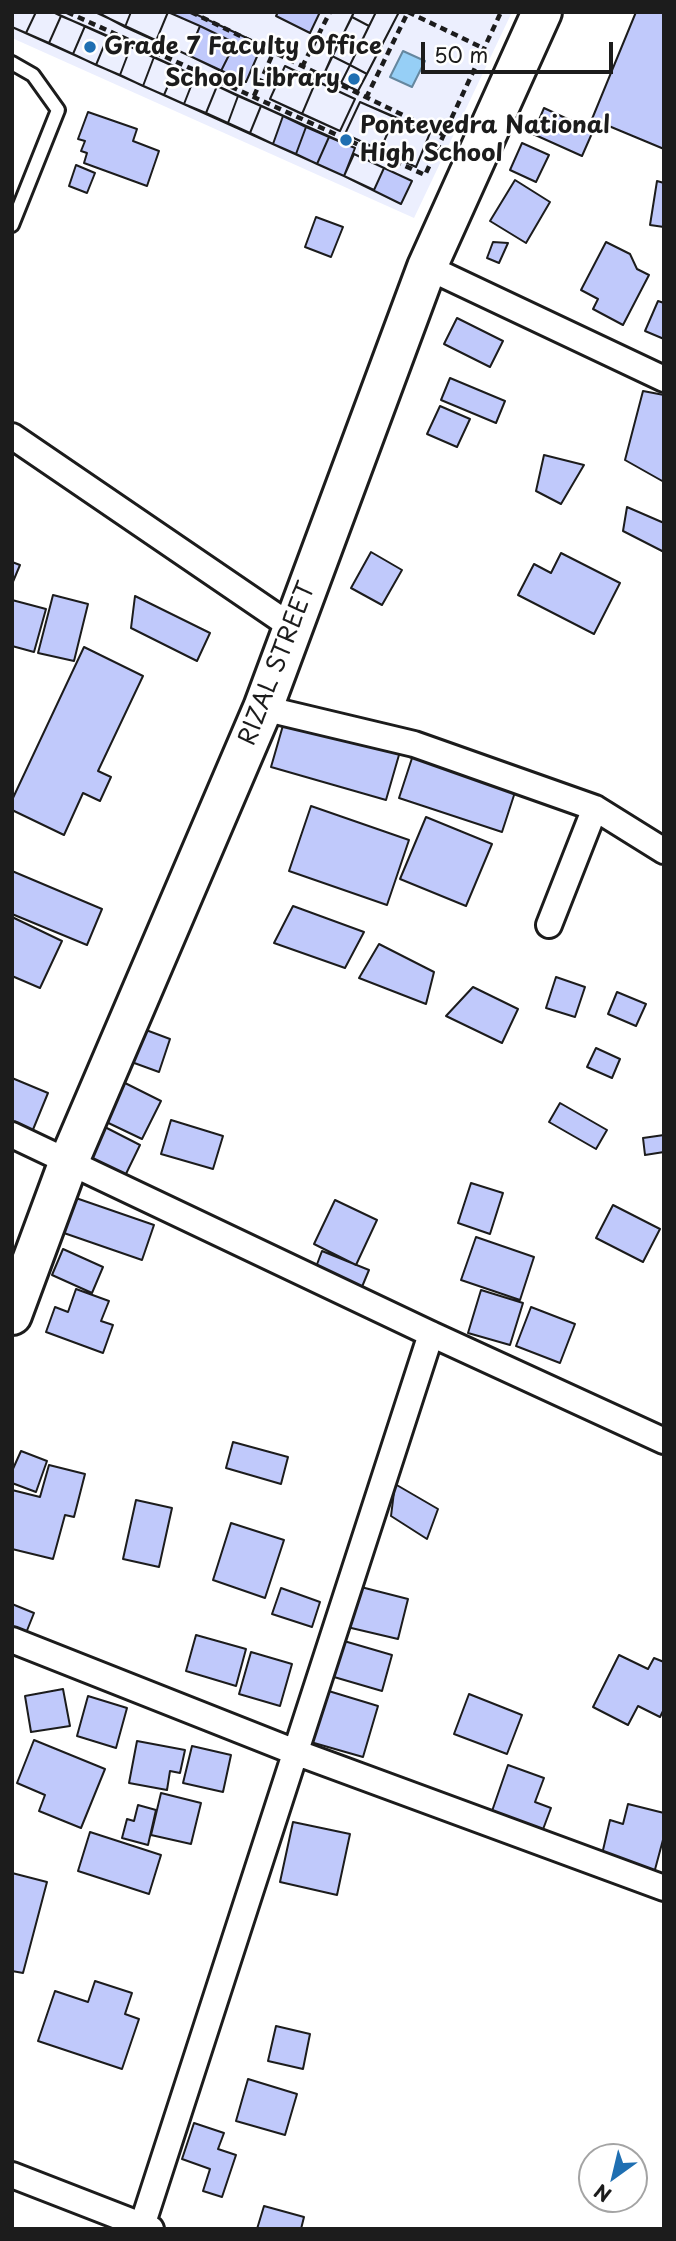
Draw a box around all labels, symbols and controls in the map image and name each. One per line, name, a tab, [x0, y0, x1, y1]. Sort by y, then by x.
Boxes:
scale bar	[424, 28, 616, 72]
place label: Grade 7 Faculty Office	[104, 33, 382, 61]
text: 50 m	[434, 38, 488, 70]
marker: Grade 7 Faculty Office	[82, 39, 98, 55]
place label: School Library	[165, 65, 340, 93]
marker: School Library	[346, 71, 362, 87]
place label: Pontevedra National High School	[360, 112, 610, 168]
marker: Pontevedra National High School	[338, 132, 354, 148]
street label: RIZAL STREET	[234, 578, 322, 750]
north arrow	[578, 2143, 648, 2213]
text: N	[588, 2178, 616, 2210]

